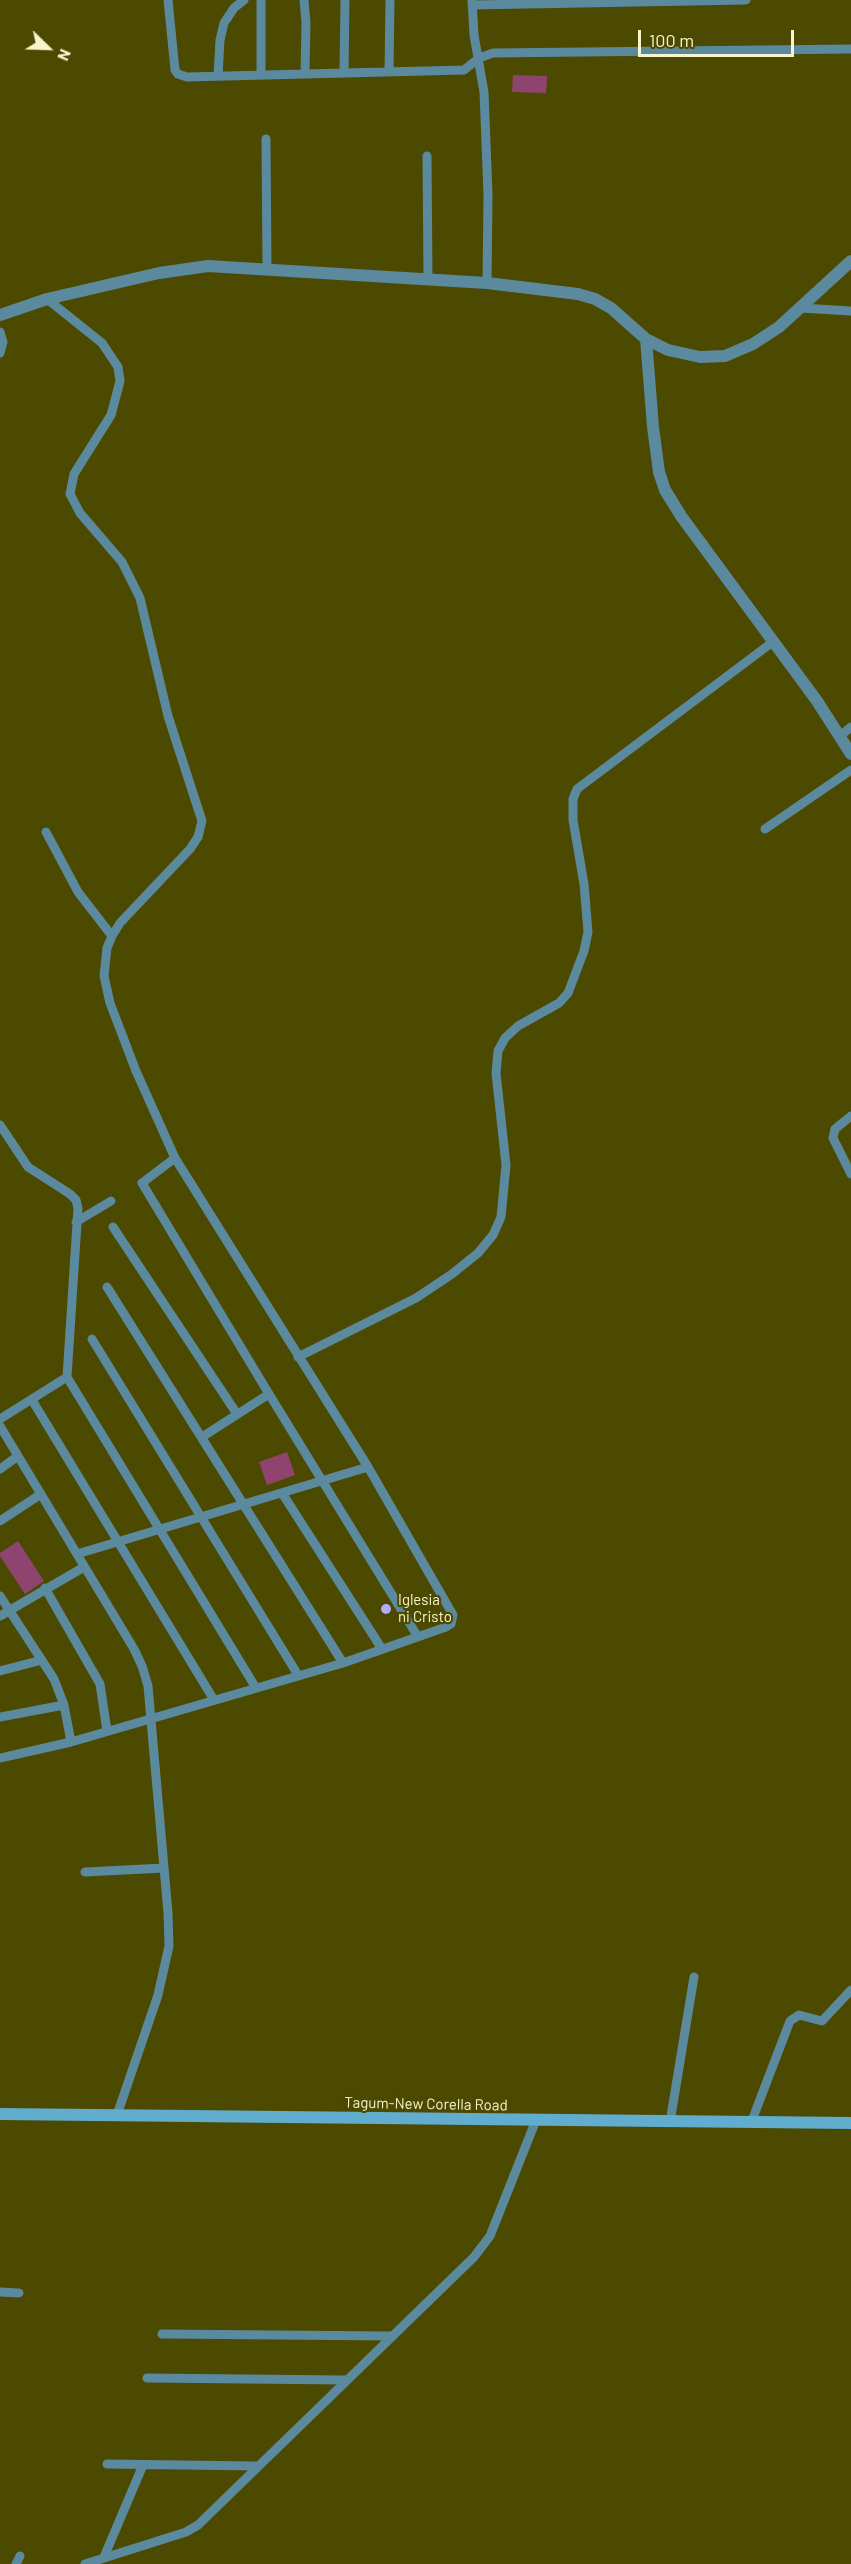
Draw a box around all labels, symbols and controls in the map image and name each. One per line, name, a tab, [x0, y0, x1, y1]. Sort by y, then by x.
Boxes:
north arrow	[18, 18, 78, 78]
scale bar	[641, 18, 797, 56]
text: 100 m	[649, 29, 694, 51]
text: N	[54, 47, 76, 64]
place label: Iglesia ni Cristo	[398, 1591, 452, 1626]
marker: Iglesia ni Cristo	[379, 1602, 393, 1616]
street label: Tagum-New Corella Road	[344, 2094, 508, 2114]

